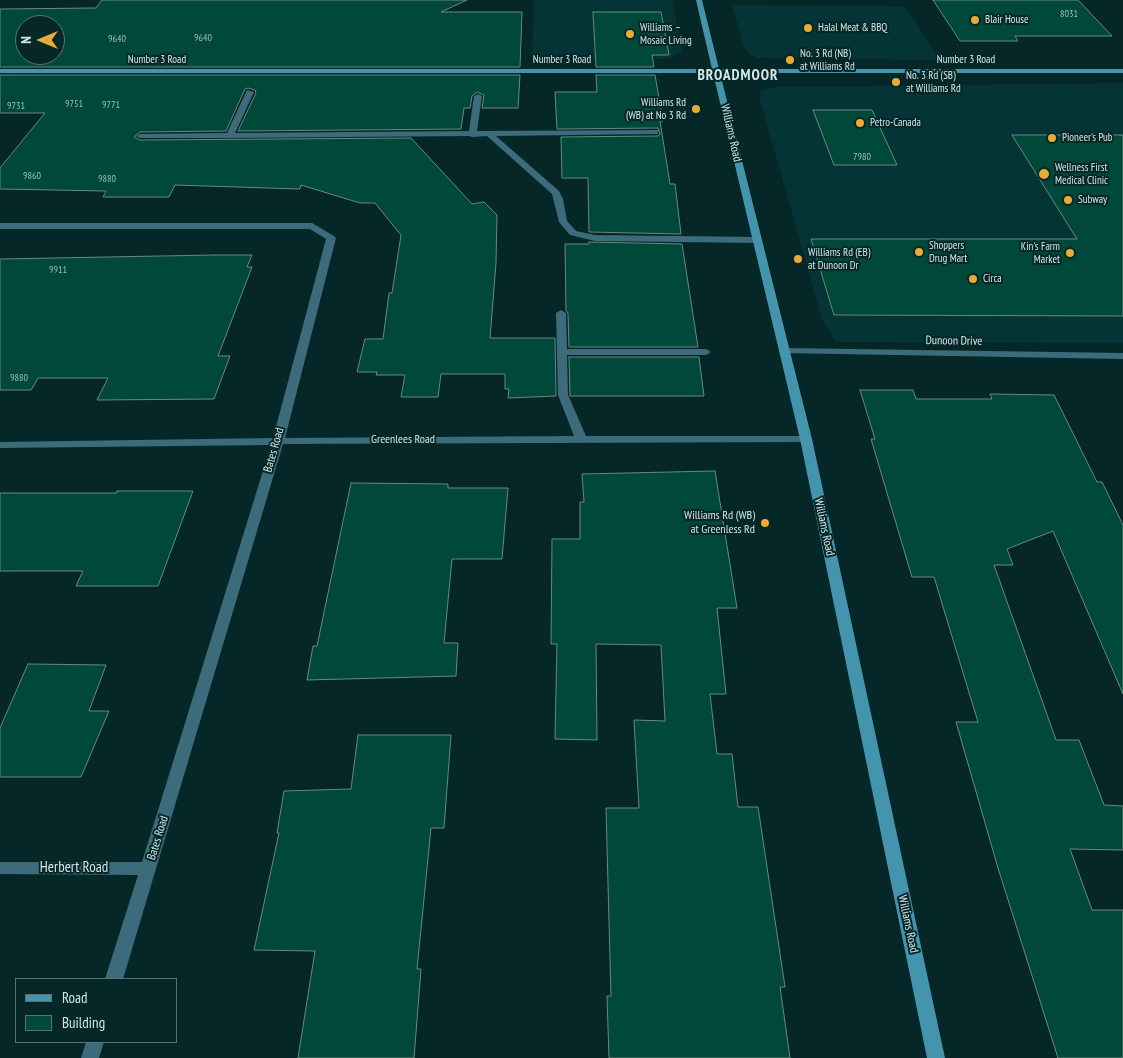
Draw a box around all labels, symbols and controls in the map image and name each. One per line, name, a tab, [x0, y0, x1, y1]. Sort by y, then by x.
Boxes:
house number: 8031	[1060, 8, 1078, 20]
place label: Blair House	[985, 13, 1029, 27]
marker: Blair House	[969, 14, 981, 26]
north arrow	[15, 15, 65, 65]
place label: Williams – Mosaic Living	[640, 21, 692, 47]
place label: Halal Meat & BBQ	[818, 21, 887, 35]
marker: Halal Meat & BBQ	[802, 22, 814, 34]
marker: Williams – Mosaic Living	[624, 28, 636, 40]
house number: 9640	[194, 32, 212, 44]
house number: 9640	[108, 33, 126, 45]
text: N	[17, 36, 35, 44]
place label: No. 3 Rd (NB) at Williams Rd	[800, 47, 855, 73]
street label: Number 3 Road	[128, 53, 186, 67]
street label: Number 3 Road	[533, 53, 591, 67]
street label: Number 3 Road	[937, 53, 995, 67]
marker: No. 3 Rd (NB) at Williams Rd	[784, 54, 796, 66]
district label: BROADMOOR	[696, 67, 780, 85]
place label: No. 3 Rd (SB) at Williams Rd	[906, 69, 961, 95]
marker: No. 3 Rd (SB) at Williams Rd	[890, 76, 902, 88]
place label: Williams Rd (WB) at No 3 Rd	[626, 96, 686, 122]
house number: 9751	[65, 98, 83, 110]
house number: 9771	[102, 99, 120, 111]
house number: 9731	[7, 100, 25, 112]
marker: Williams Rd (WB) at No 3 Rd	[690, 103, 702, 115]
street label: Williams Road	[717, 103, 745, 163]
place label: Petro-Canada	[870, 116, 921, 130]
marker: Petro-Canada	[854, 117, 866, 129]
place label: Pioneer's Pub	[1062, 131, 1113, 145]
marker: Pioneer's Pub	[1046, 132, 1058, 144]
house number: 7980	[853, 151, 871, 163]
place label: Wellness First Medical Clinic	[1055, 161, 1108, 187]
marker: Wellness First Medical Clinic	[1037, 167, 1051, 181]
house number: 9860	[23, 170, 41, 182]
house number: 9880	[98, 173, 116, 185]
place label: Subway	[1078, 193, 1107, 207]
marker: Subway	[1062, 194, 1074, 206]
place label: Shoppers Drug Mart	[929, 239, 967, 265]
place label: Kin's Farm Market	[1021, 240, 1060, 266]
place label: Williams Rd (EB) at Dunoon Dr	[808, 246, 870, 272]
marker: Shoppers Drug Mart	[913, 246, 925, 258]
marker: Kin's Farm Market	[1064, 247, 1076, 259]
marker: Williams Rd (EB) at Dunoon Dr	[792, 253, 804, 265]
house number: 9911	[49, 264, 67, 276]
place label: Circa	[983, 272, 1002, 286]
marker: Circa	[967, 273, 979, 285]
street label: Dunoon Drive	[925, 333, 983, 349]
house number: 9880	[10, 372, 28, 384]
street label: Bates Road	[261, 426, 287, 474]
street label: Greenlees Road	[371, 433, 435, 447]
street label: Williams Road	[811, 497, 837, 557]
place label: Williams Rd (WB) at Greenless Rd	[684, 509, 755, 537]
marker: Williams Rd (WB) at Greenless Rd	[759, 517, 771, 529]
street label: Bates Road	[144, 814, 172, 862]
street label: Herbert Road	[40, 859, 108, 877]
street label: Williams Road	[895, 894, 921, 954]
legend	[15, 978, 178, 1043]
text: Road	[62, 988, 88, 1007]
text: Building	[62, 1013, 105, 1032]

